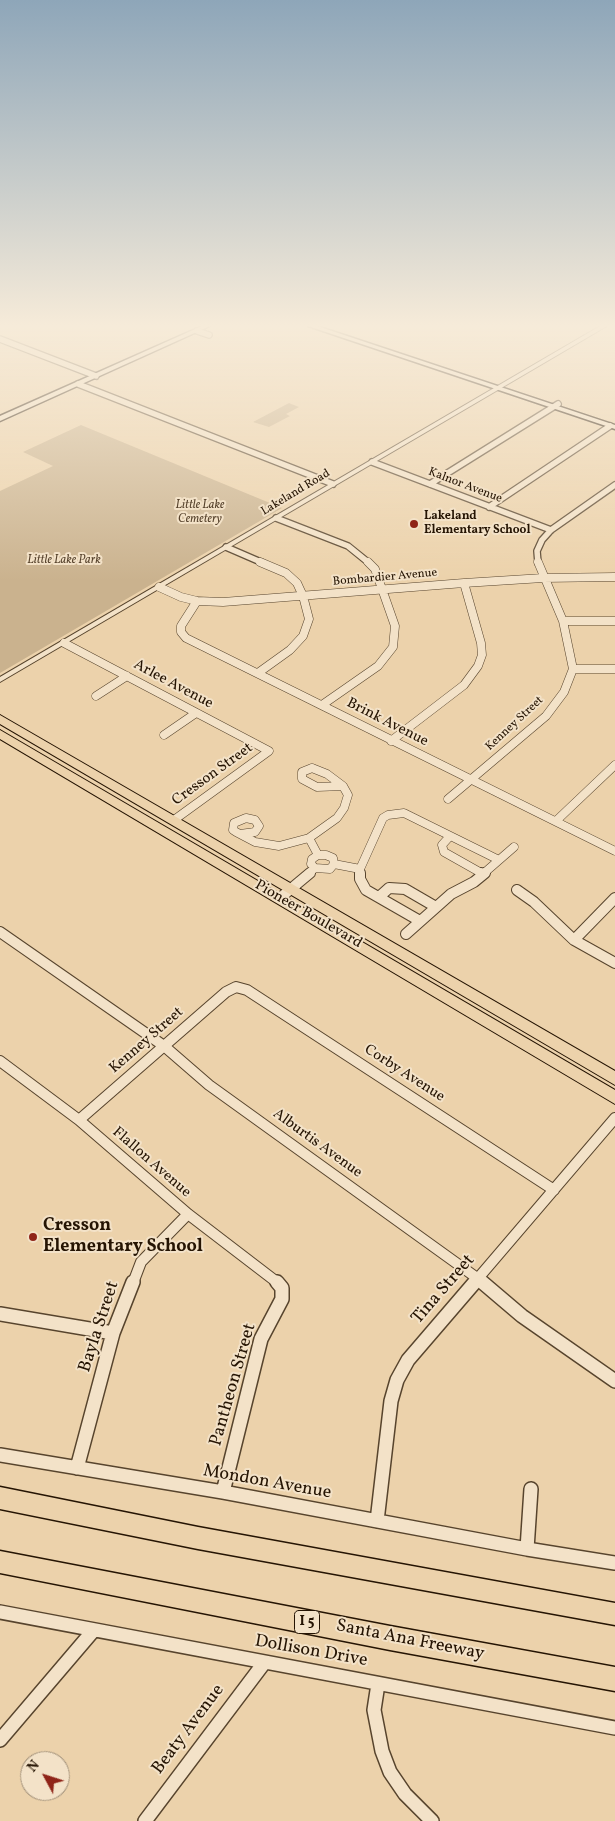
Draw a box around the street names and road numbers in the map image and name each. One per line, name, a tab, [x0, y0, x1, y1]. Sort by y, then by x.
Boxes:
street label: Kalnor Avenue	[426, 465, 504, 507]
street label: Lakeland Road	[259, 467, 333, 519]
street label: Bombardier Avenue	[332, 566, 438, 590]
street label: Arlee Avenue	[130, 656, 216, 714]
street label: Kenney Street	[483, 694, 547, 754]
street label: Brink Avenue	[343, 695, 431, 751]
street label: Cresson Street	[169, 740, 257, 810]
street label: Pioneer Boulevard	[251, 877, 365, 953]
street label: Kenney Street	[106, 1004, 188, 1078]
street label: Corby Avenue	[360, 1041, 448, 1107]
street label: Alburtis Avenue	[269, 1105, 365, 1183]
street label: Flallon Avenue	[108, 1124, 194, 1202]
street label: Tina Street	[408, 1251, 480, 1329]
street label: Bayla Street	[75, 1279, 125, 1375]
street label: Pantheon Street	[206, 1321, 262, 1449]
street label: Mondon Avenue	[201, 1461, 333, 1505]
road number: I 5	[294, 1610, 320, 1634]
street label: Santa Ana Freeway	[334, 1616, 486, 1666]
street label: Dollison Drive	[253, 1631, 369, 1673]
street label: Beaty Avenue	[148, 1681, 230, 1779]

